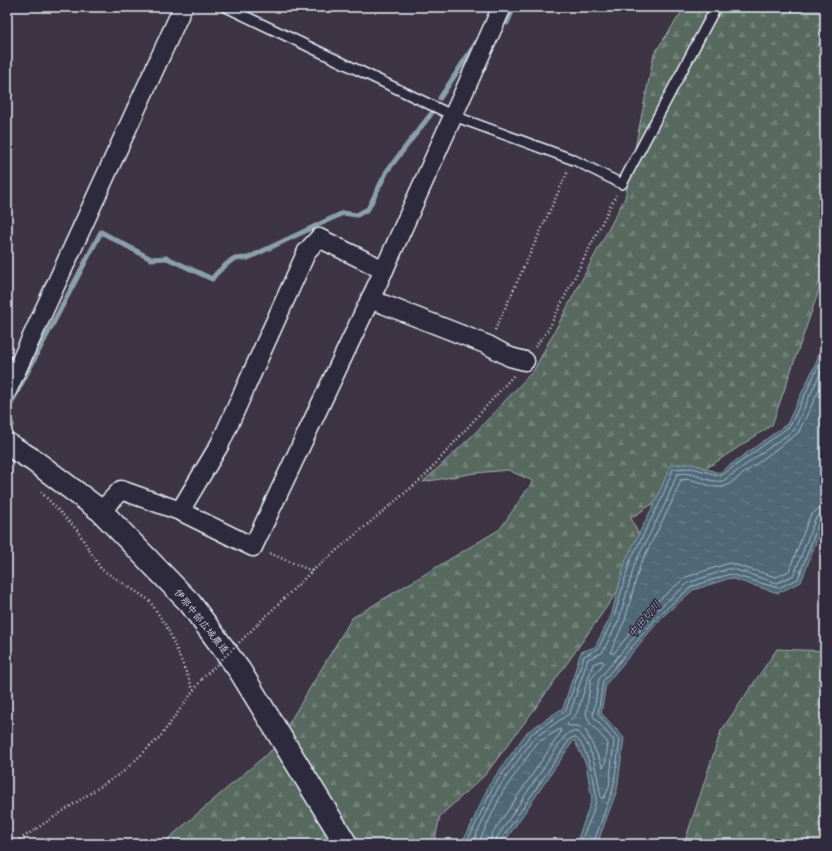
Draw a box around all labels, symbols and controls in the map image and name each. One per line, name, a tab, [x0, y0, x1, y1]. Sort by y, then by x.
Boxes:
street label: 伊那中部広域農道	[170, 586, 233, 658]
water label: 中田切川	[624, 597, 666, 642]

